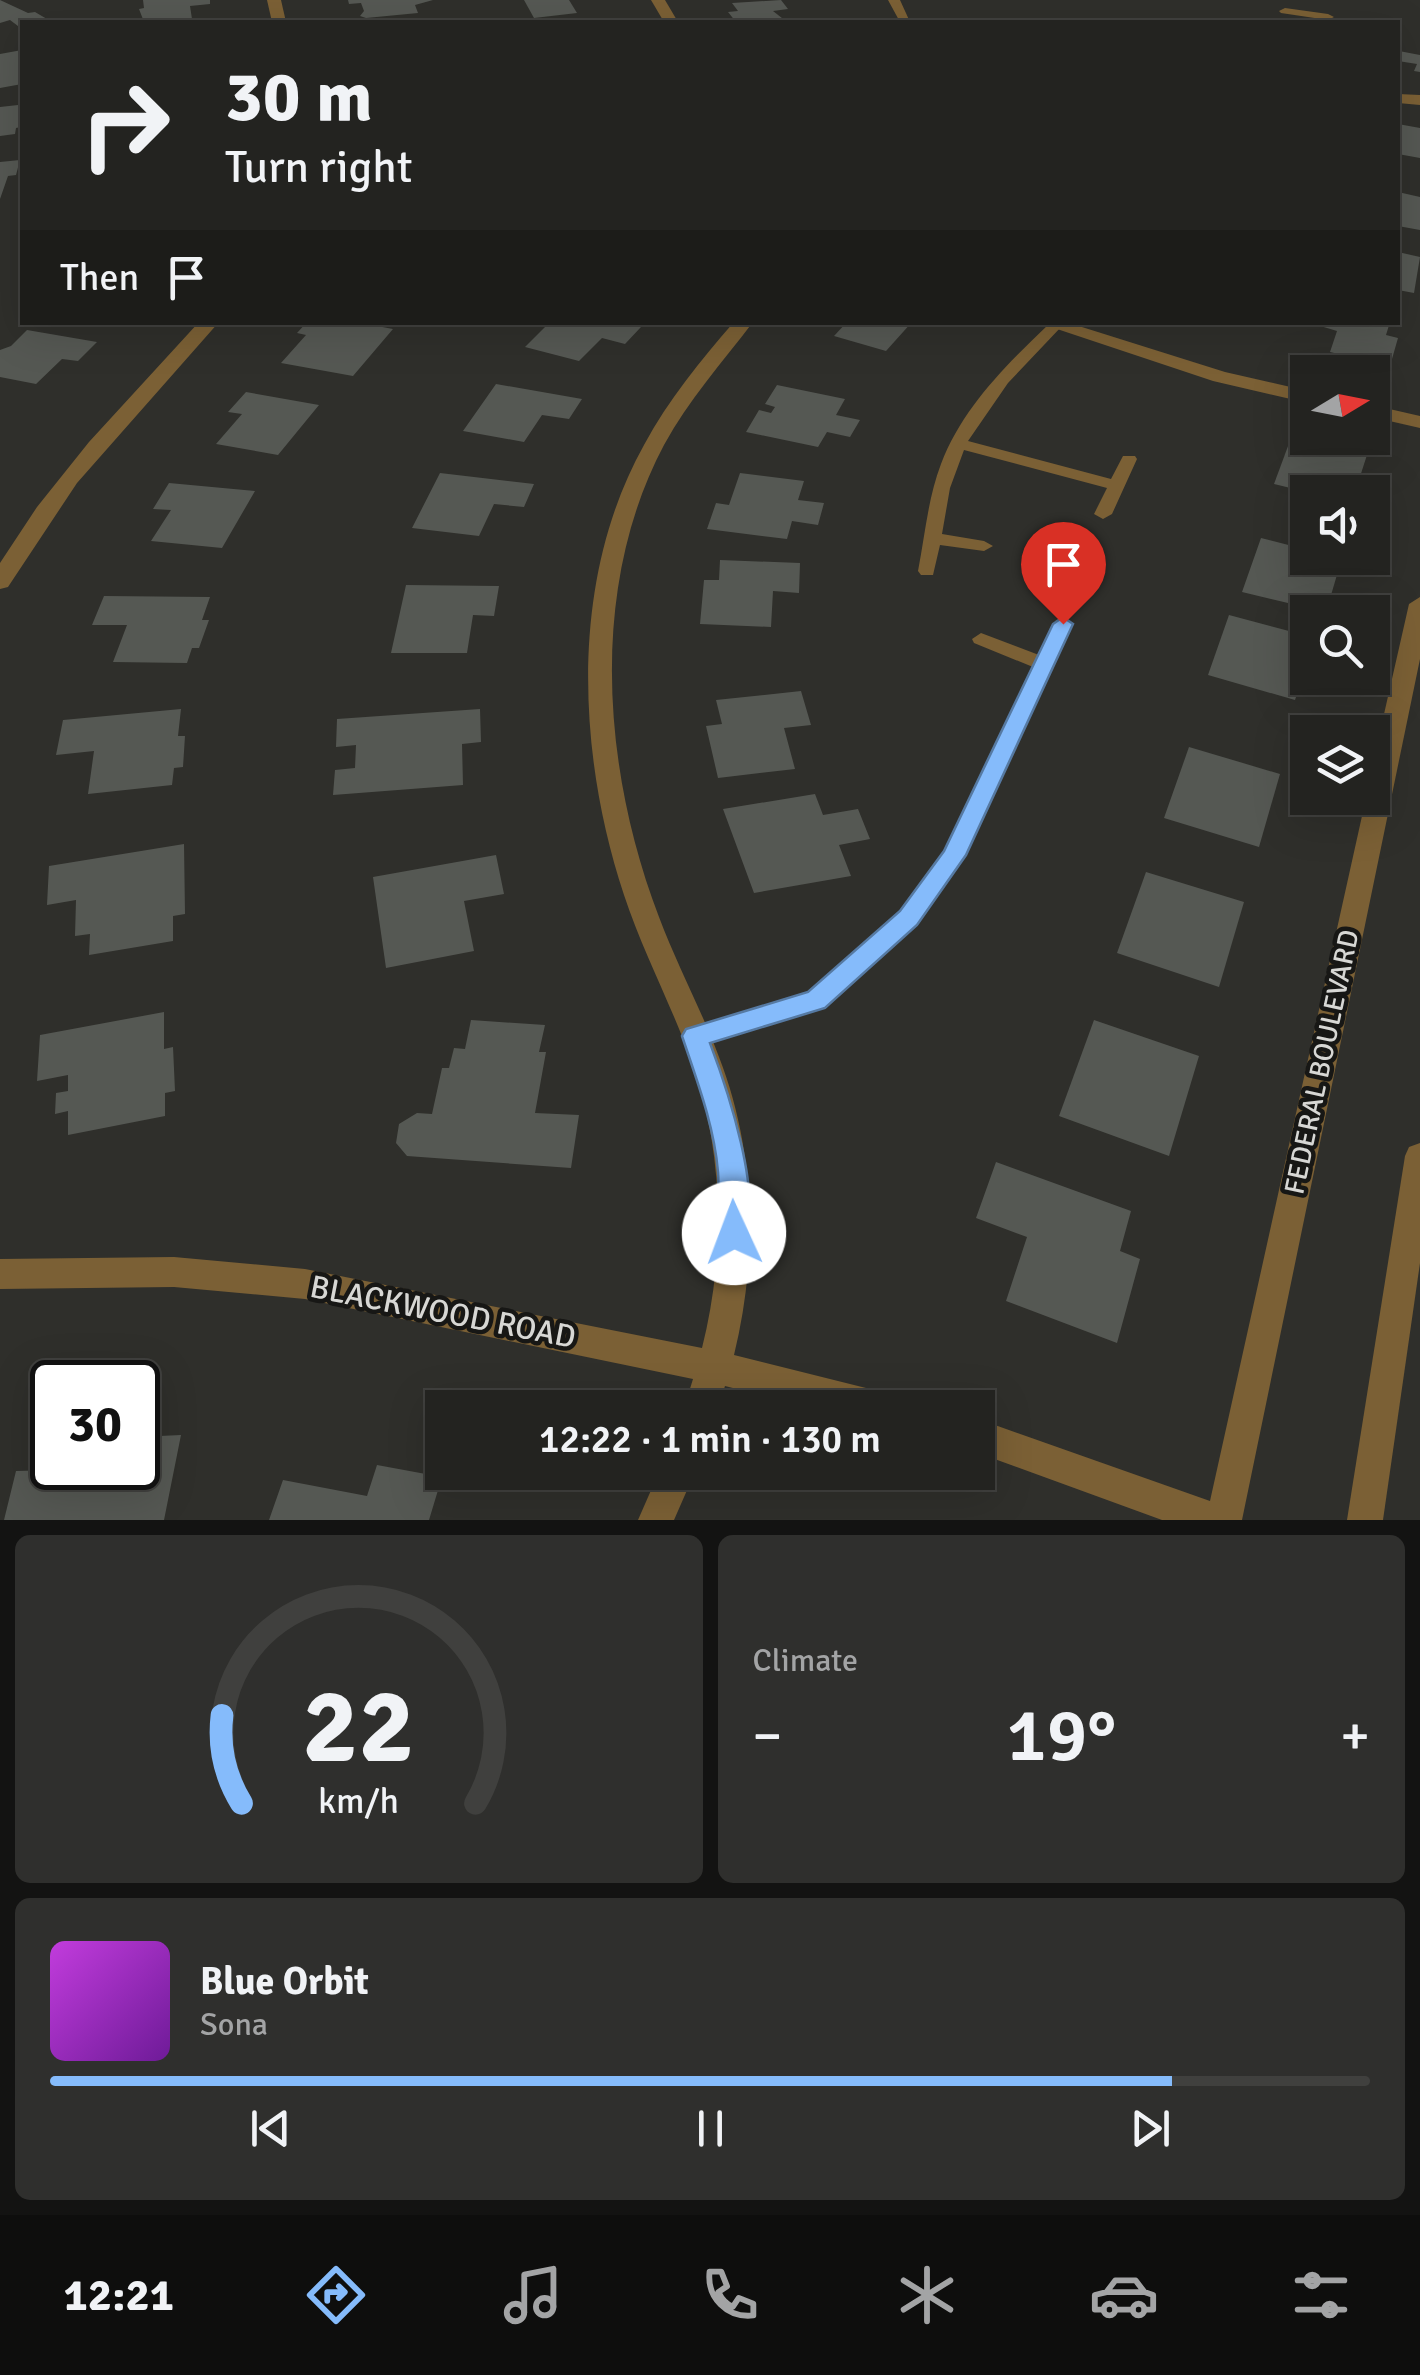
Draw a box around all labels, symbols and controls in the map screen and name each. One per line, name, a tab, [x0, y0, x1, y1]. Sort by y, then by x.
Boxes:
text: 30 m	[225, 54, 373, 140]
icon: right	[60, 60, 190, 190]
text: Turn right	[225, 140, 413, 195]
icon: arrive	[159, 250, 214, 305]
text: Then	[60, 254, 139, 301]
north arrow	[1290, 355, 1390, 455]
map controls	[1290, 355, 1390, 815]
button: sound	[1290, 475, 1390, 575]
pin	[1021, 522, 1106, 625]
icon: arrive	[1036, 537, 1091, 592]
button: search	[1290, 595, 1390, 695]
button: layers	[1290, 715, 1390, 815]
street label: FEDERAL BOULEVARD	[1277, 927, 1367, 1197]
position arrow	[682, 1181, 786, 1285]
street label: BLACKWOOD ROAD	[307, 1267, 579, 1357]
speed limit sign: 30	[30, 1360, 160, 1490]
text: 12:22 · 1 min · 130 m	[539, 1416, 881, 1463]
text: Climate	[753, 1641, 858, 1680]
text: 22	[303, 1663, 415, 1791]
text: 19°	[1006, 1689, 1116, 1782]
text: −	[753, 1702, 782, 1770]
text: +	[1340, 1702, 1370, 1770]
text: km/h	[318, 1779, 399, 1823]
text: Blue Orbit	[200, 1958, 369, 2005]
text: Sona	[200, 2005, 268, 2044]
icon: previous	[243, 2101, 298, 2156]
icon: pause	[683, 2101, 738, 2156]
icon: next	[1123, 2101, 1178, 2156]
icon: directions	[301, 2260, 371, 2330]
icon: music	[498, 2260, 568, 2330]
icon: phone	[695, 2260, 765, 2330]
icon: climate	[892, 2260, 962, 2330]
icon: car	[1089, 2260, 1159, 2330]
icon: filters	[1286, 2260, 1356, 2330]
text: 12:21	[64, 2268, 174, 2323]

